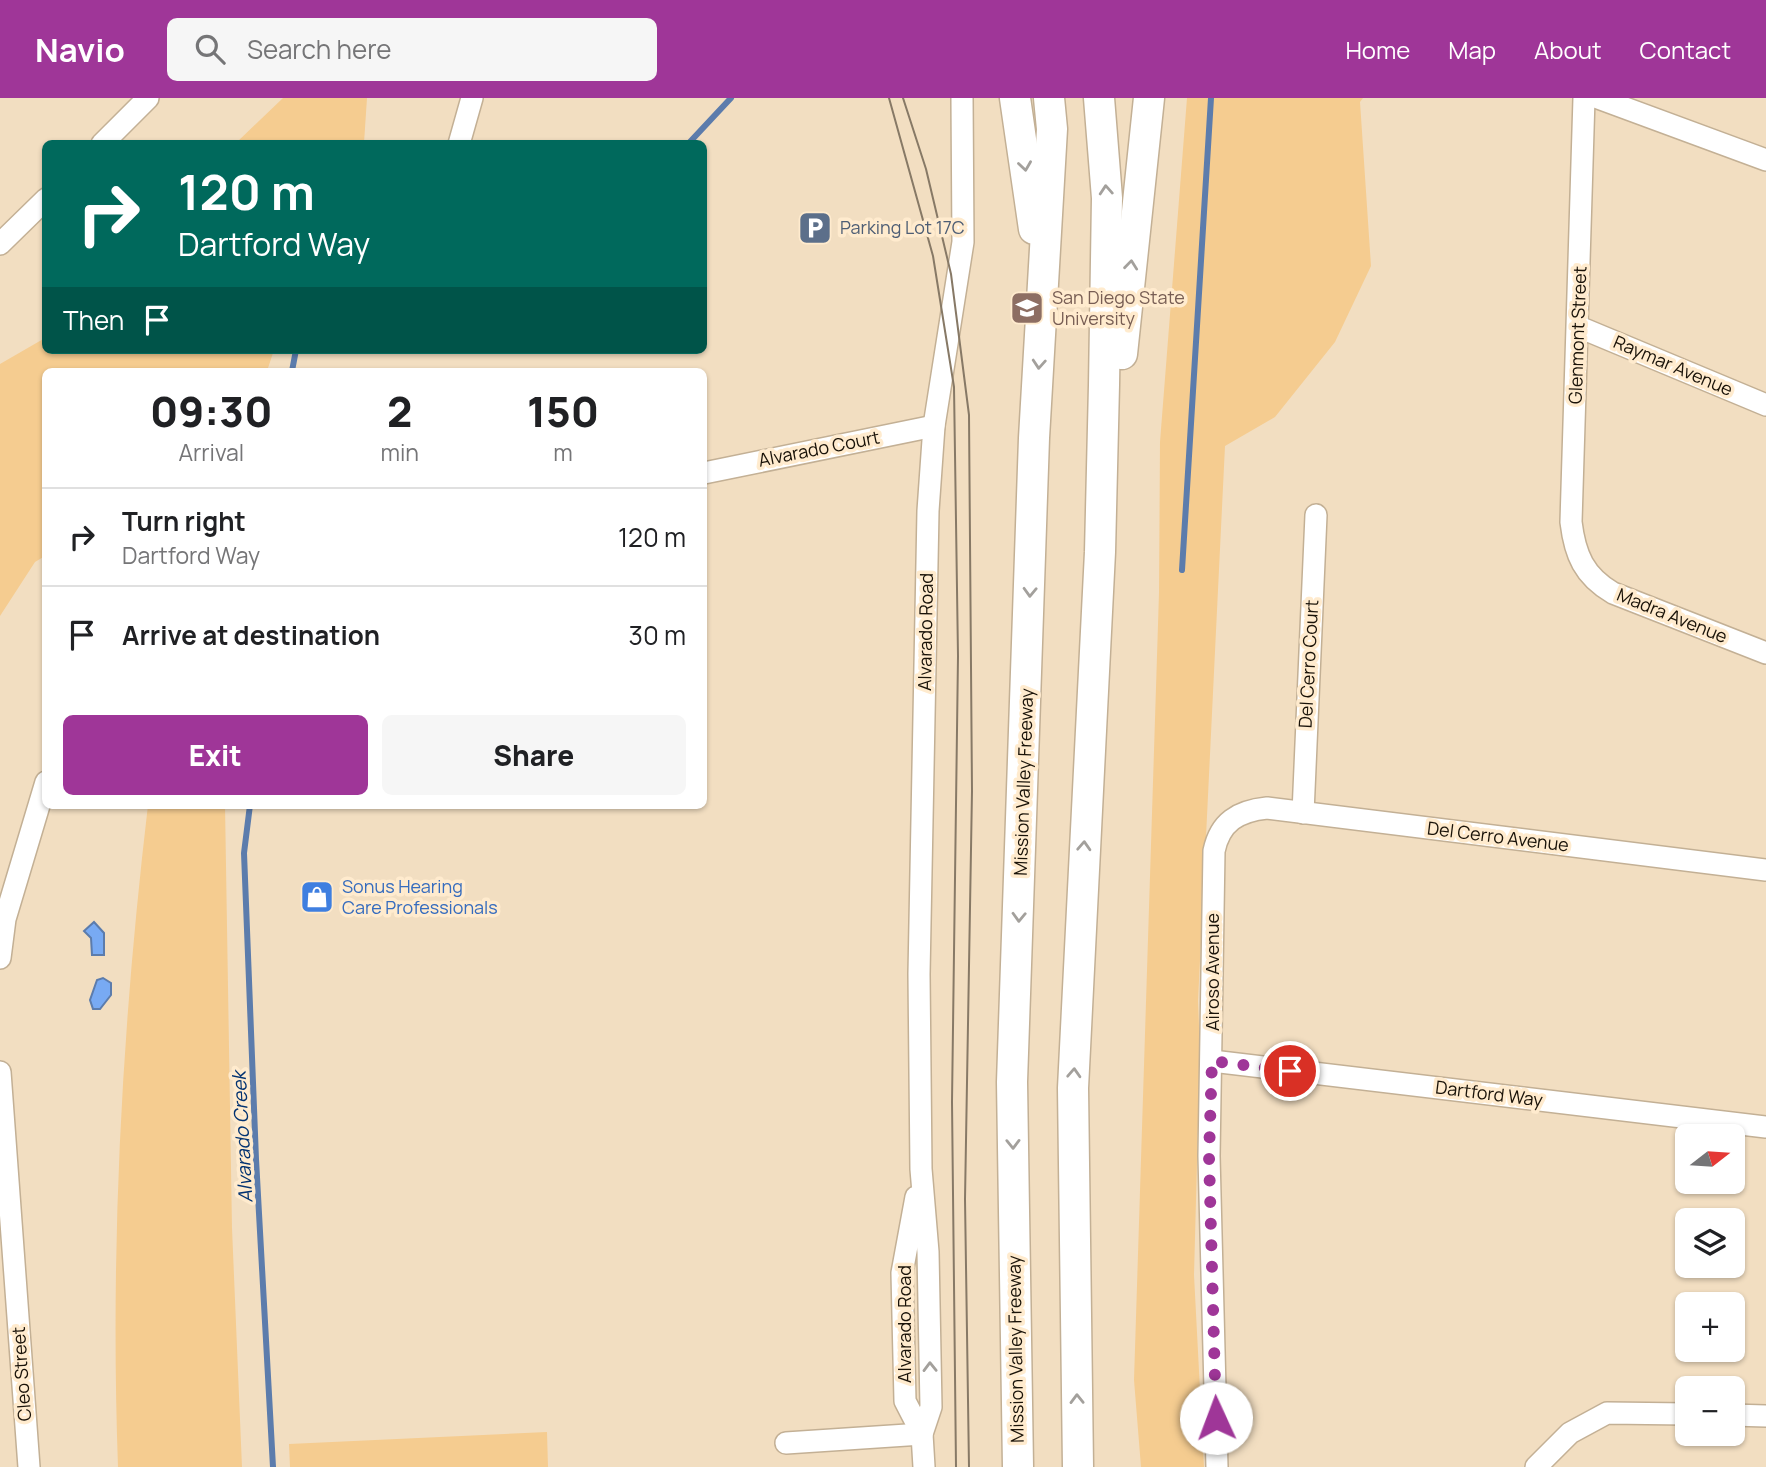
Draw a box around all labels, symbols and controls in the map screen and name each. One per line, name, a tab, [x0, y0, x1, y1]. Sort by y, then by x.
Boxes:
search box	[167, 18, 657, 81]
text: Navio	[35, 27, 125, 72]
icon: search	[191, 30, 229, 68]
text: Search here	[247, 31, 391, 67]
text: Home	[1345, 33, 1410, 66]
text: Map	[1448, 33, 1496, 66]
text: About	[1534, 33, 1602, 66]
text: Contact	[1640, 33, 1731, 66]
text: 120 m	[178, 158, 315, 225]
one-way arrow	[1017, 160, 1032, 171]
icon: right	[63, 168, 154, 259]
one-way arrow	[1099, 184, 1114, 195]
parking icon: Parking Lot 17C	[796, 209, 834, 247]
place label: Parking Lot 17C	[840, 215, 965, 239]
text: Dartford Way	[178, 222, 370, 266]
one-way arrow	[1124, 259, 1139, 271]
street label: Glenmont Street	[1563, 266, 1591, 404]
place label: San Diego State University	[1052, 285, 1185, 330]
school or university icon: San Diego State University	[1008, 289, 1046, 327]
icon: arrive	[138, 301, 176, 339]
text: Then	[63, 302, 124, 338]
street label: Raymar Avenue	[1610, 329, 1737, 401]
one-way arrow	[1032, 359, 1047, 370]
text: 09:30	[150, 382, 273, 440]
text: 2	[387, 382, 412, 440]
text: 150	[527, 382, 599, 440]
street label: Alvarado Court	[756, 424, 882, 472]
text: Arrival	[178, 436, 244, 468]
text: min	[380, 436, 419, 468]
text: m	[553, 436, 573, 468]
text: Turn right	[122, 503, 246, 539]
icon: right	[63, 518, 101, 556]
text: 120 m	[618, 519, 686, 555]
text: Dartford Way	[122, 539, 260, 571]
street label: Alvarado Road	[912, 573, 938, 691]
street label: Madra Avenue	[1614, 582, 1731, 648]
one-way arrow	[1022, 586, 1037, 597]
street label: Del Cerro Court	[1293, 599, 1323, 729]
icon: arrive	[63, 616, 101, 654]
text: Arrive at destination	[122, 617, 380, 653]
text: 30 m	[629, 617, 686, 653]
street label: Mission Valley Freeway	[1008, 687, 1038, 876]
button: Exit	[63, 715, 368, 795]
button: Share	[382, 715, 686, 795]
street label: Del Cerro Avenue	[1426, 815, 1570, 857]
one-way arrow	[1077, 840, 1092, 851]
place label: Sonus Hearing Care Professionals	[342, 874, 498, 919]
shop icon: Sonus Hearing Care Professionals	[298, 878, 336, 916]
one-way arrow	[1011, 912, 1026, 923]
street label: Airoso Avenue	[1200, 913, 1224, 1031]
pin	[1260, 1041, 1320, 1101]
icon: arrive	[1271, 1052, 1309, 1090]
water label: Alvarado Creek	[225, 1068, 258, 1203]
one-way arrow	[1066, 1068, 1081, 1079]
street label: Dartford Way	[1434, 1075, 1545, 1112]
north arrow	[1675, 1124, 1745, 1194]
map controls	[1675, 1124, 1745, 1446]
one-way arrow	[1005, 1140, 1021, 1150]
button: layers	[1675, 1208, 1745, 1278]
street label: Mission Valley Freeway	[1001, 1255, 1029, 1443]
street label: Alvarado Road	[892, 1265, 916, 1383]
button: +	[1675, 1292, 1745, 1362]
street label: Cleo Street	[6, 1326, 36, 1422]
one-way arrow	[922, 1361, 938, 1372]
button: −	[1675, 1376, 1745, 1446]
position arrow	[1179, 1381, 1253, 1455]
one-way arrow	[1070, 1393, 1085, 1404]

